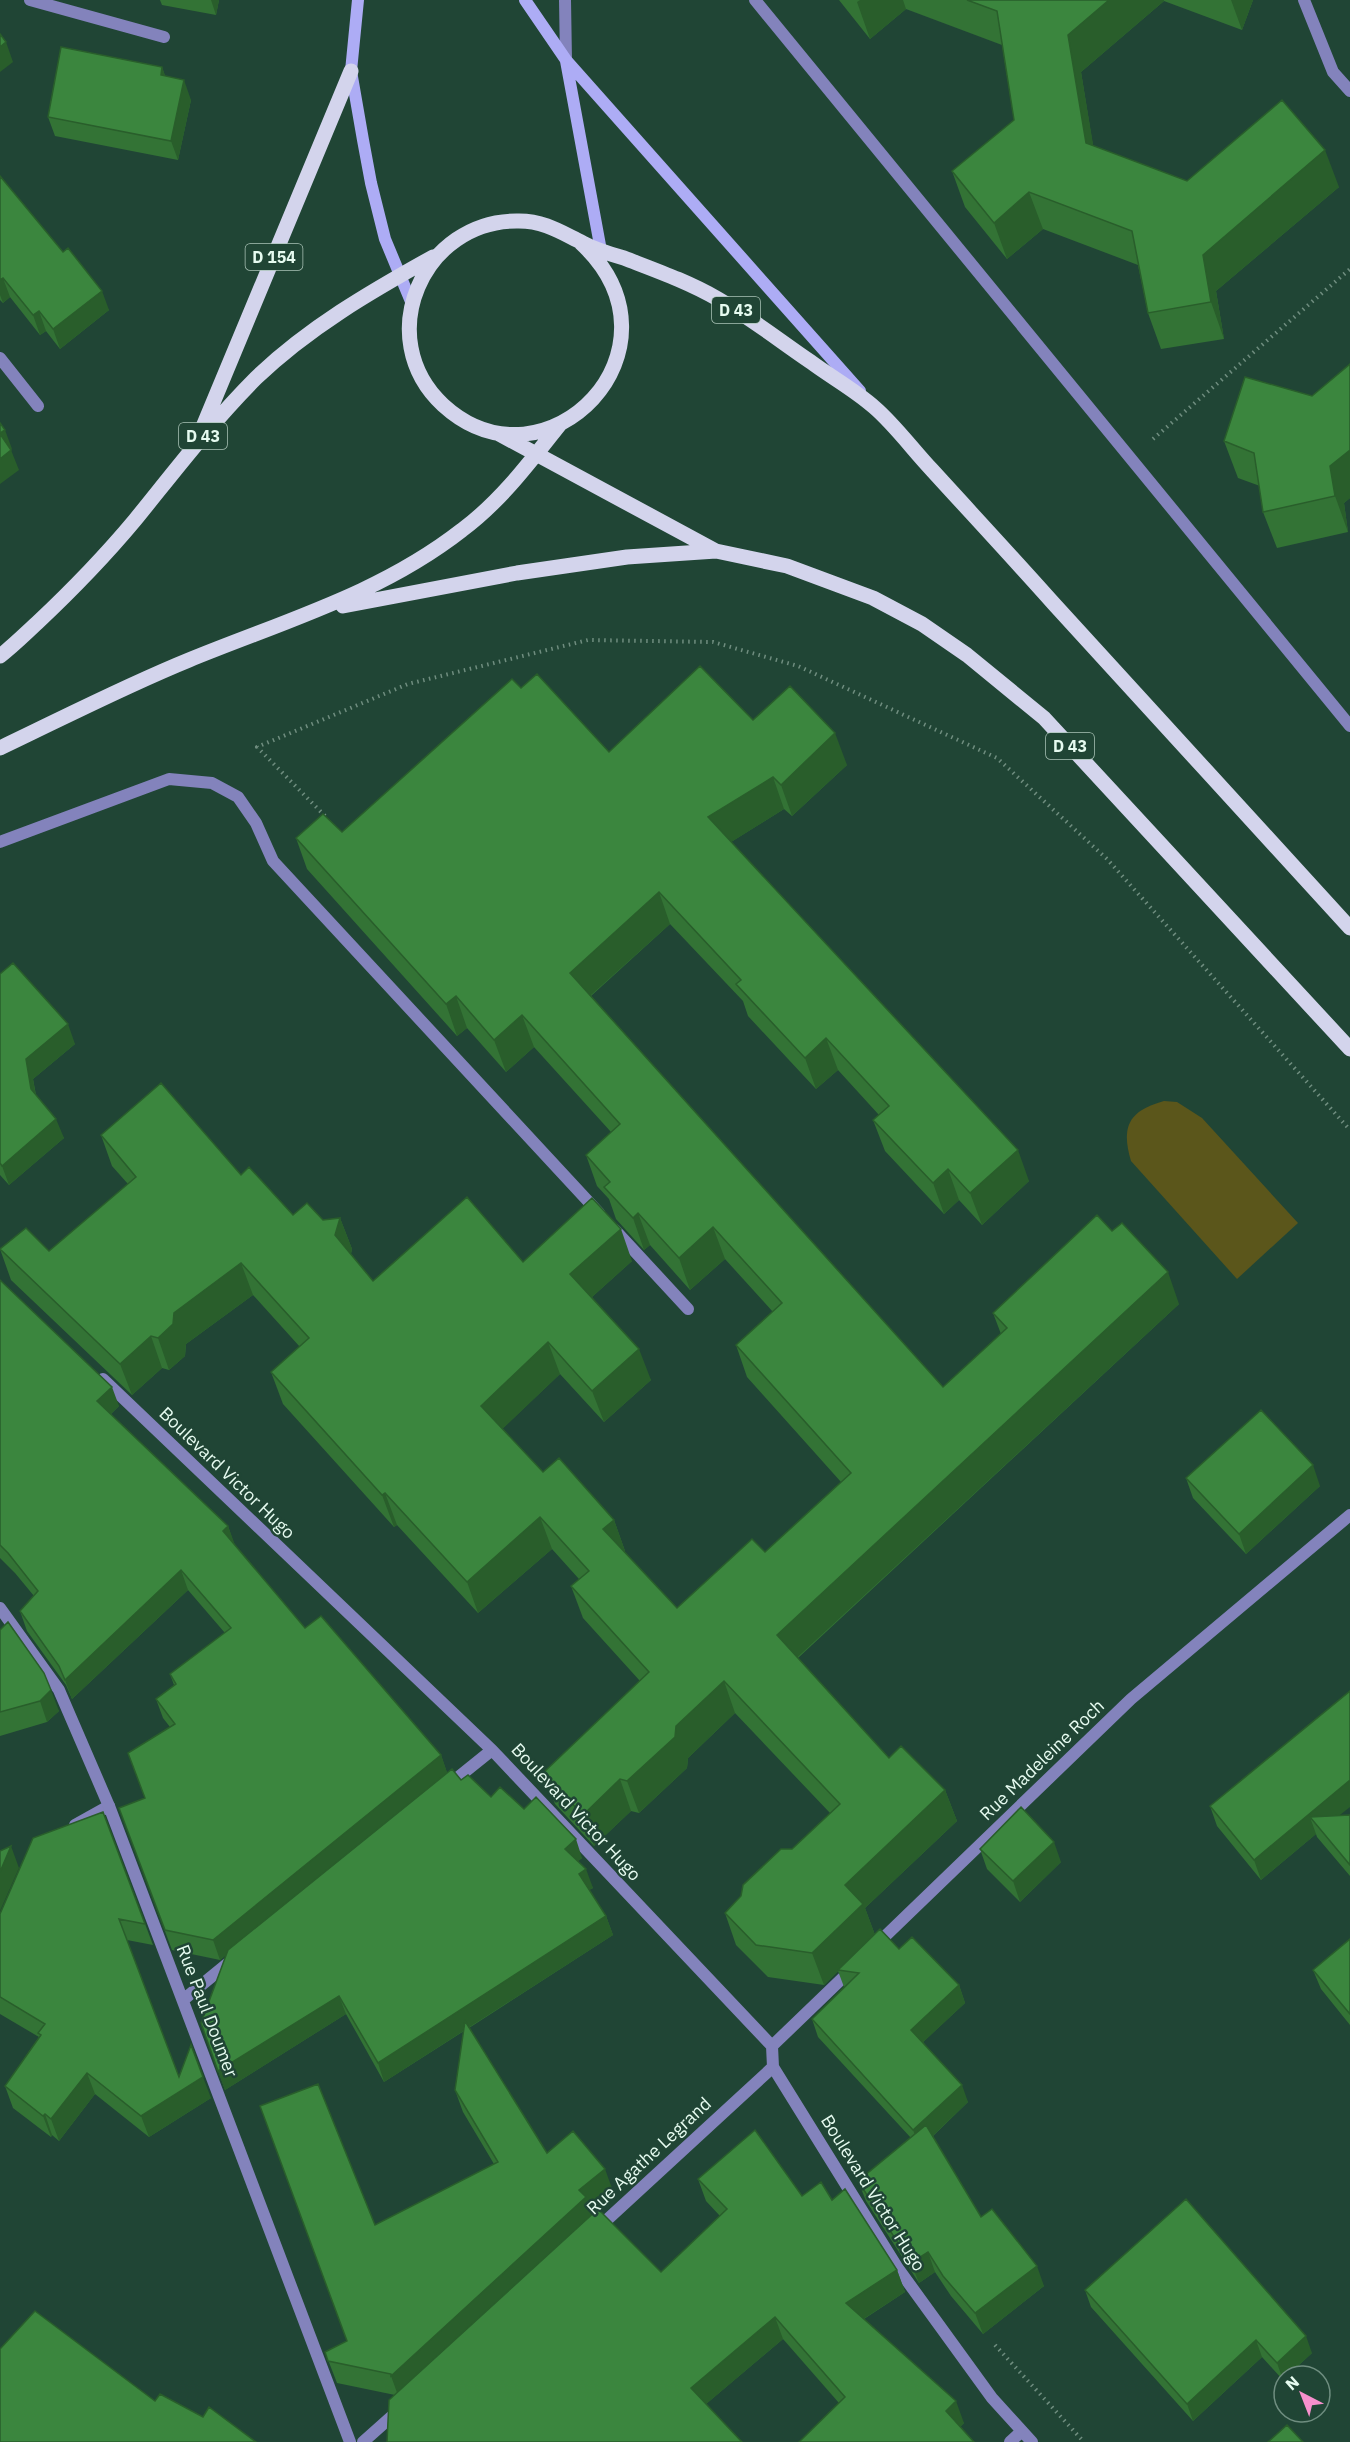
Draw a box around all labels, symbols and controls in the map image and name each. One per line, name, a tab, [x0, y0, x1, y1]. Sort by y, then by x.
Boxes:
road number: D 154	[246, 244, 302, 270]
road number: D 43	[712, 297, 760, 323]
road number: D 43	[179, 423, 227, 449]
road number: D 43	[1046, 733, 1094, 759]
street label: Boulevard Victor Hugo	[155, 1402, 300, 1544]
street label: Rue Madeleine Roch	[974, 1694, 1109, 1825]
street label: Boulevard Victor Hugo	[506, 1738, 646, 1885]
street label: Rue Paul Doumer	[172, 1941, 243, 2081]
street label: Rue Agathe Legrand	[582, 2092, 716, 2219]
street label: Boulevard Victor Hugo	[816, 2110, 931, 2275]
north arrow	[1272, 2364, 1332, 2424]
text: N	[1281, 2372, 1303, 2394]

